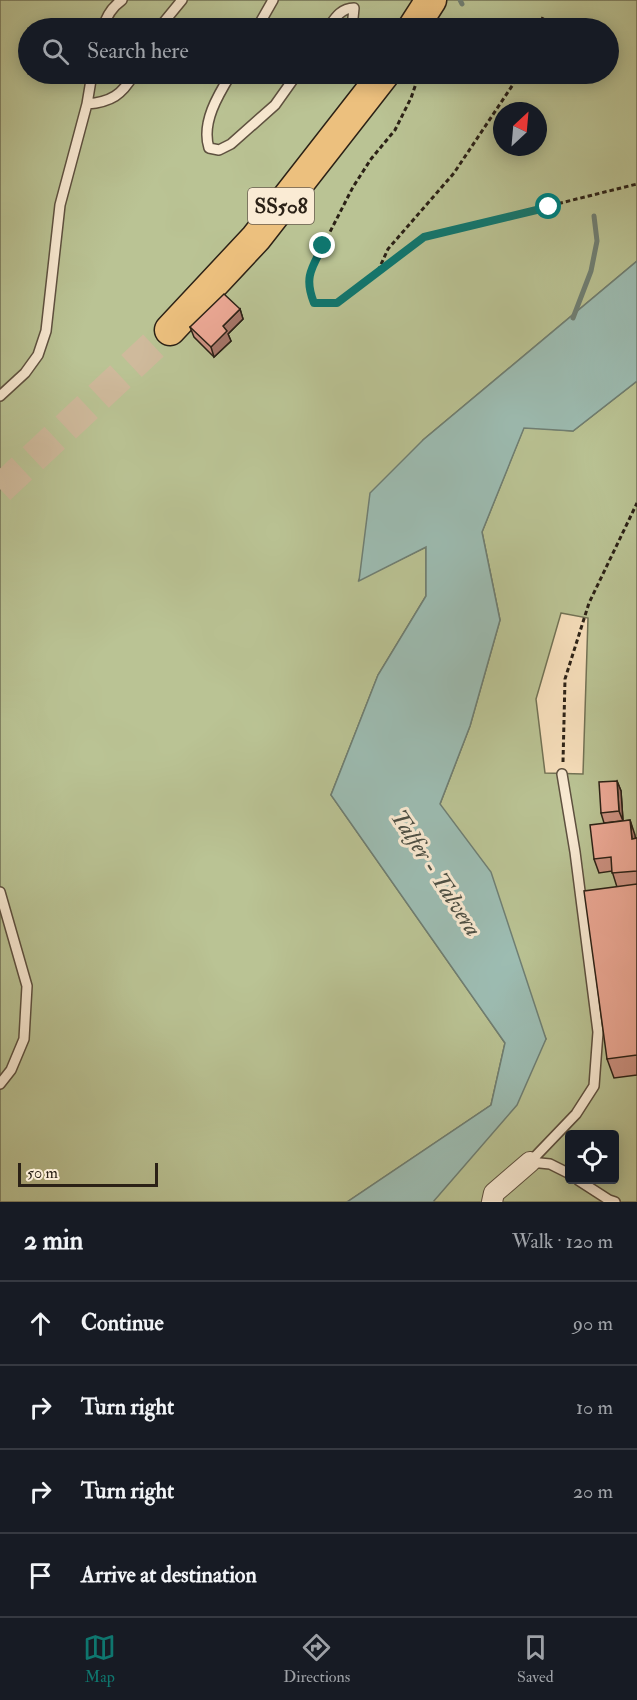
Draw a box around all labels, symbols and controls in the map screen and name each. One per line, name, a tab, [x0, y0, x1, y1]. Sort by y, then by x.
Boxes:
search box	[18, 18, 619, 84]
icon: search	[39, 35, 72, 68]
text: Search here	[87, 37, 189, 65]
north arrow	[493, 102, 547, 156]
road number: SS508	[248, 188, 314, 224]
route start	[535, 193, 561, 219]
route end	[309, 232, 335, 258]
water label: Talfer - Talvera	[383, 804, 489, 942]
map controls	[565, 1130, 619, 1184]
button: locate	[565, 1130, 619, 1184]
scale bar	[18, 1160, 158, 1188]
text: 50 m	[27, 1163, 58, 1183]
text: 2 min	[24, 1225, 83, 1257]
text: Walk · 120 m	[512, 1229, 613, 1254]
icon: ahead	[24, 1307, 57, 1340]
text: Continue	[81, 1309, 164, 1337]
text: 90 m	[573, 1311, 613, 1336]
icon: right	[24, 1391, 57, 1424]
text: Turn right	[81, 1393, 174, 1421]
text: 10 m	[576, 1395, 613, 1420]
icon: right	[24, 1475, 57, 1508]
text: Turn right	[81, 1477, 174, 1505]
text: 20 m	[573, 1479, 613, 1504]
icon: arrive	[24, 1559, 57, 1592]
text: Arrive at destination	[81, 1561, 257, 1589]
tab: Map	[83, 1631, 116, 1687]
tab: Directions	[283, 1631, 350, 1687]
tab: Saved	[517, 1631, 554, 1687]

